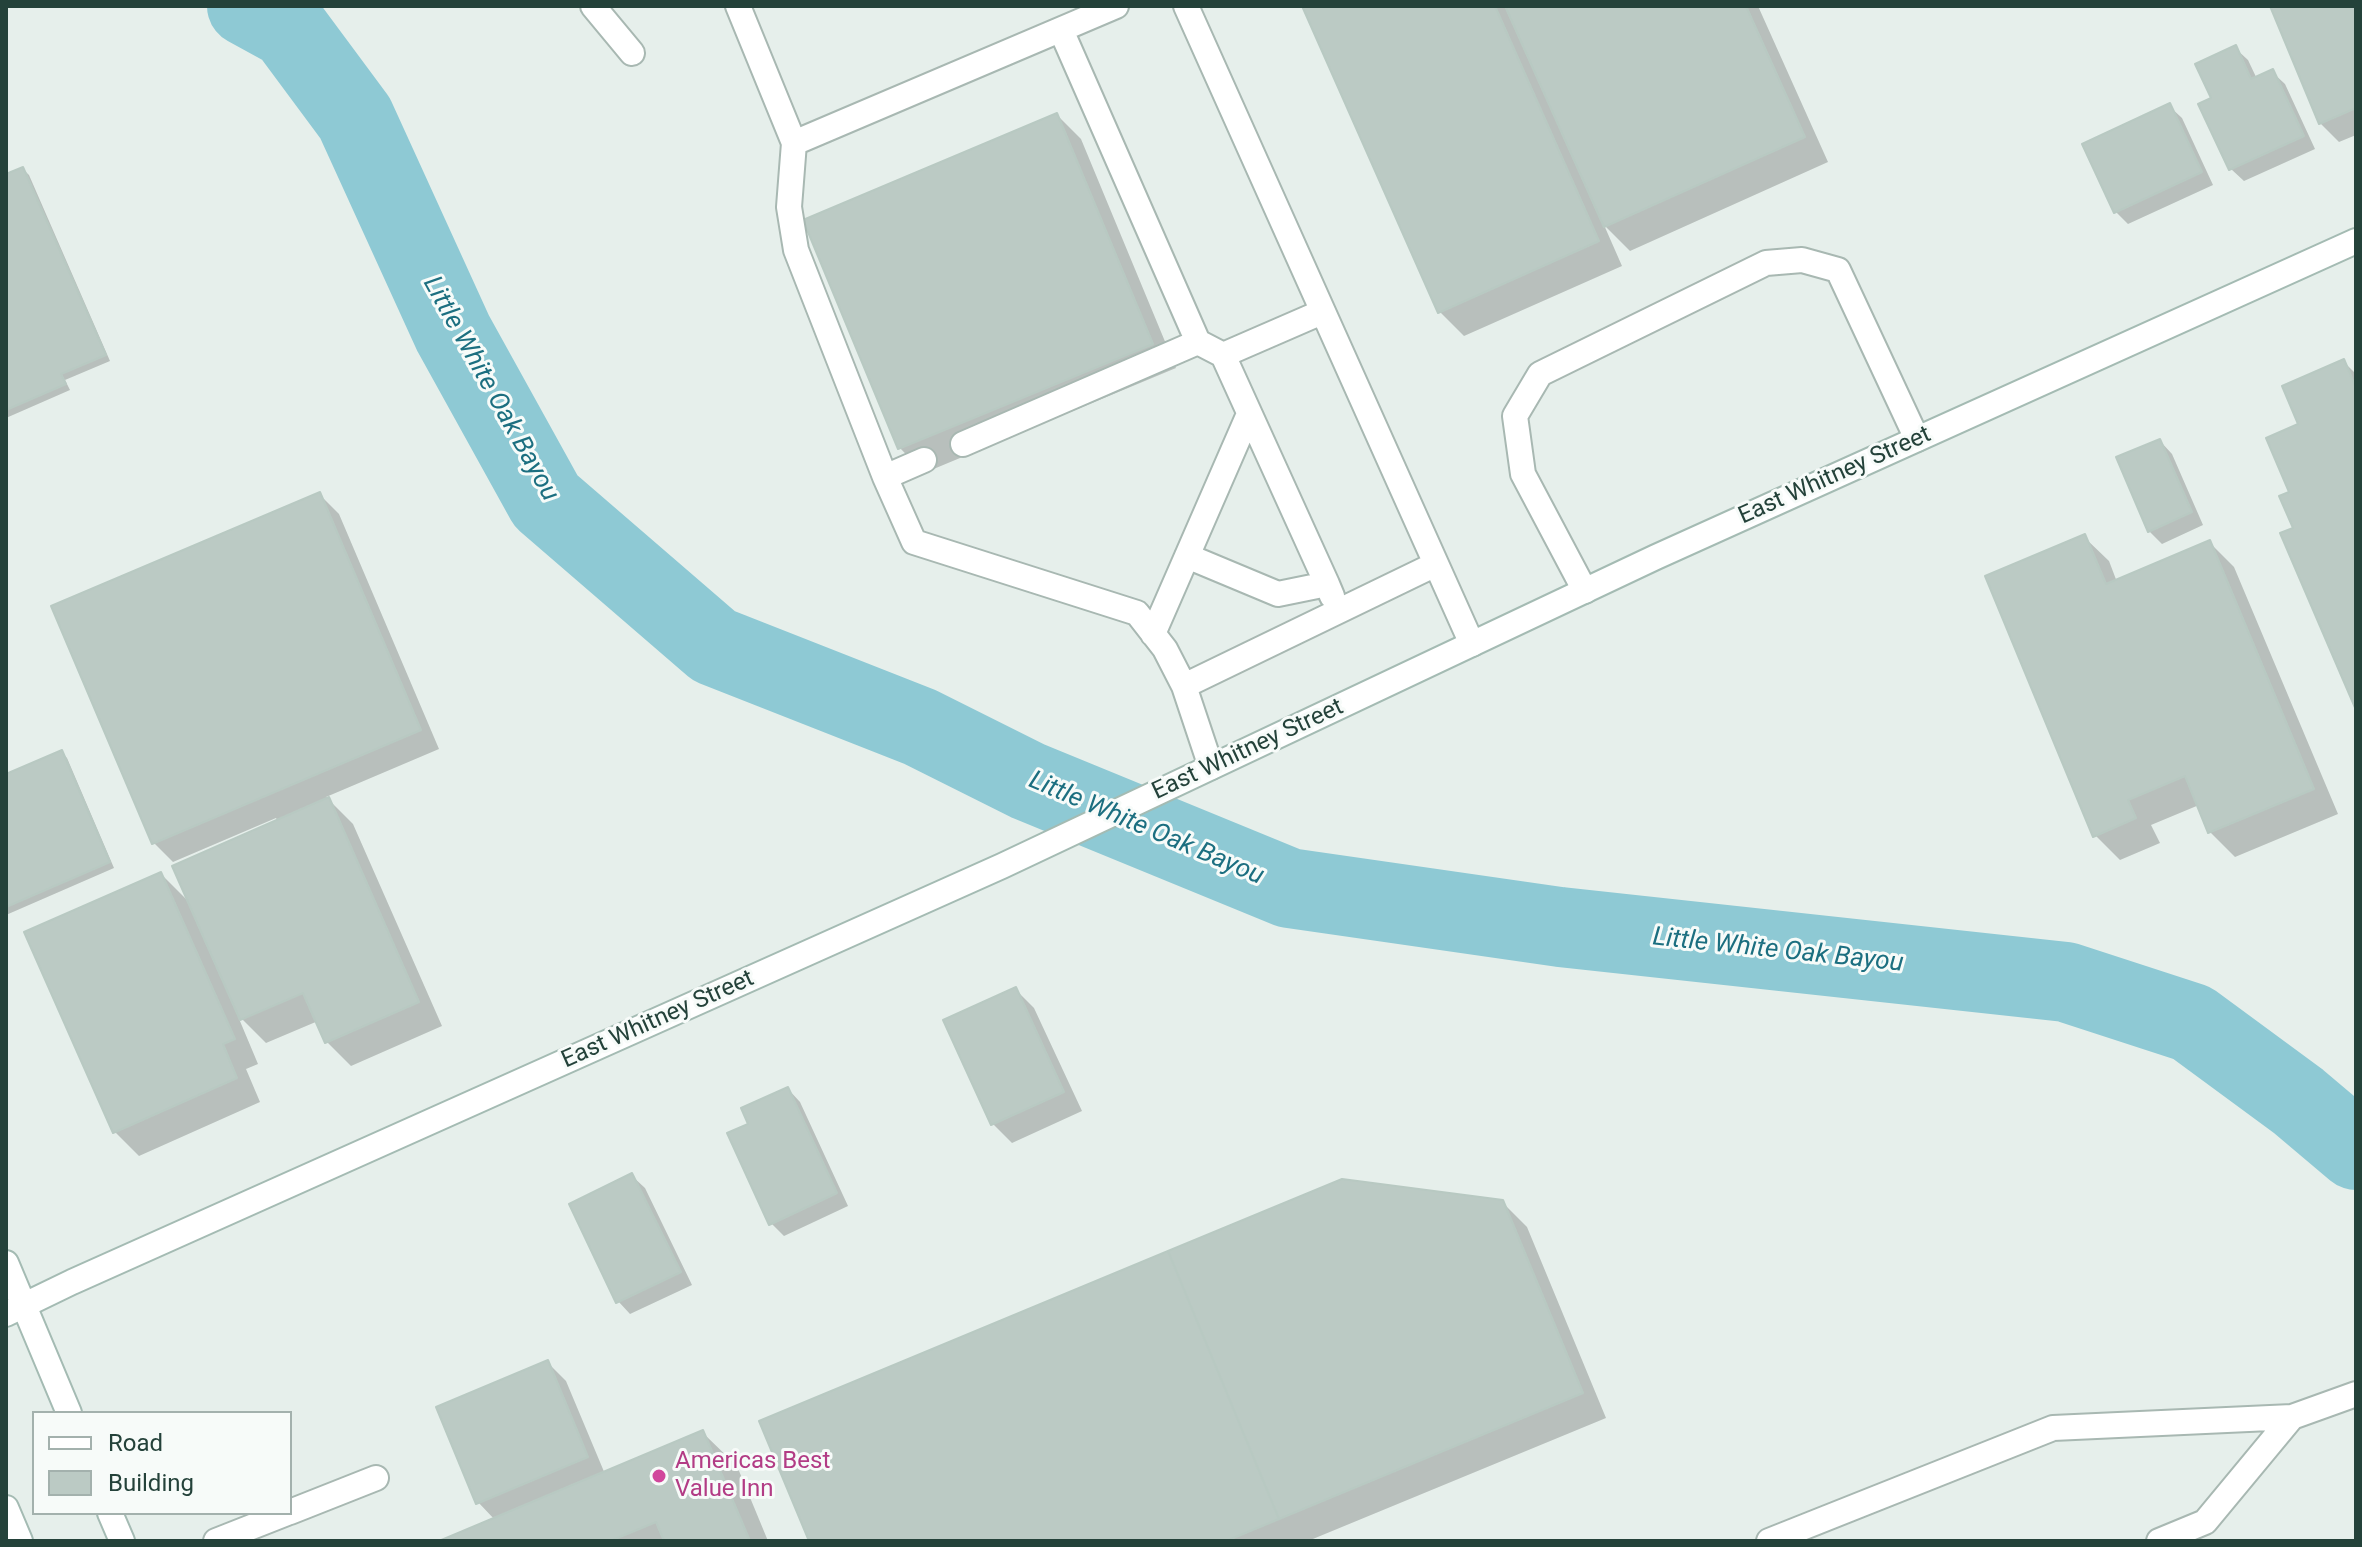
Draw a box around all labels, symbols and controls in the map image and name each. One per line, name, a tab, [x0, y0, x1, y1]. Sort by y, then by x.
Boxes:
water label: Little White Oak Bayou	[415, 271, 565, 507]
street label: East Whitney Street	[1734, 421, 1936, 531]
street label: East Whitney Street	[1148, 693, 1348, 807]
water label: Little White Oak Bayou	[1024, 765, 1268, 893]
water label: Little White Oak Bayou	[1651, 922, 1905, 980]
street label: East Whitney Street	[557, 965, 759, 1075]
legend	[32, 1411, 292, 1515]
text: Road	[108, 1429, 163, 1457]
place label: Americas Best Value Inn	[675, 1448, 830, 1504]
marker: Americas Best Value Inn	[650, 1467, 668, 1485]
text: Building	[108, 1469, 194, 1497]

